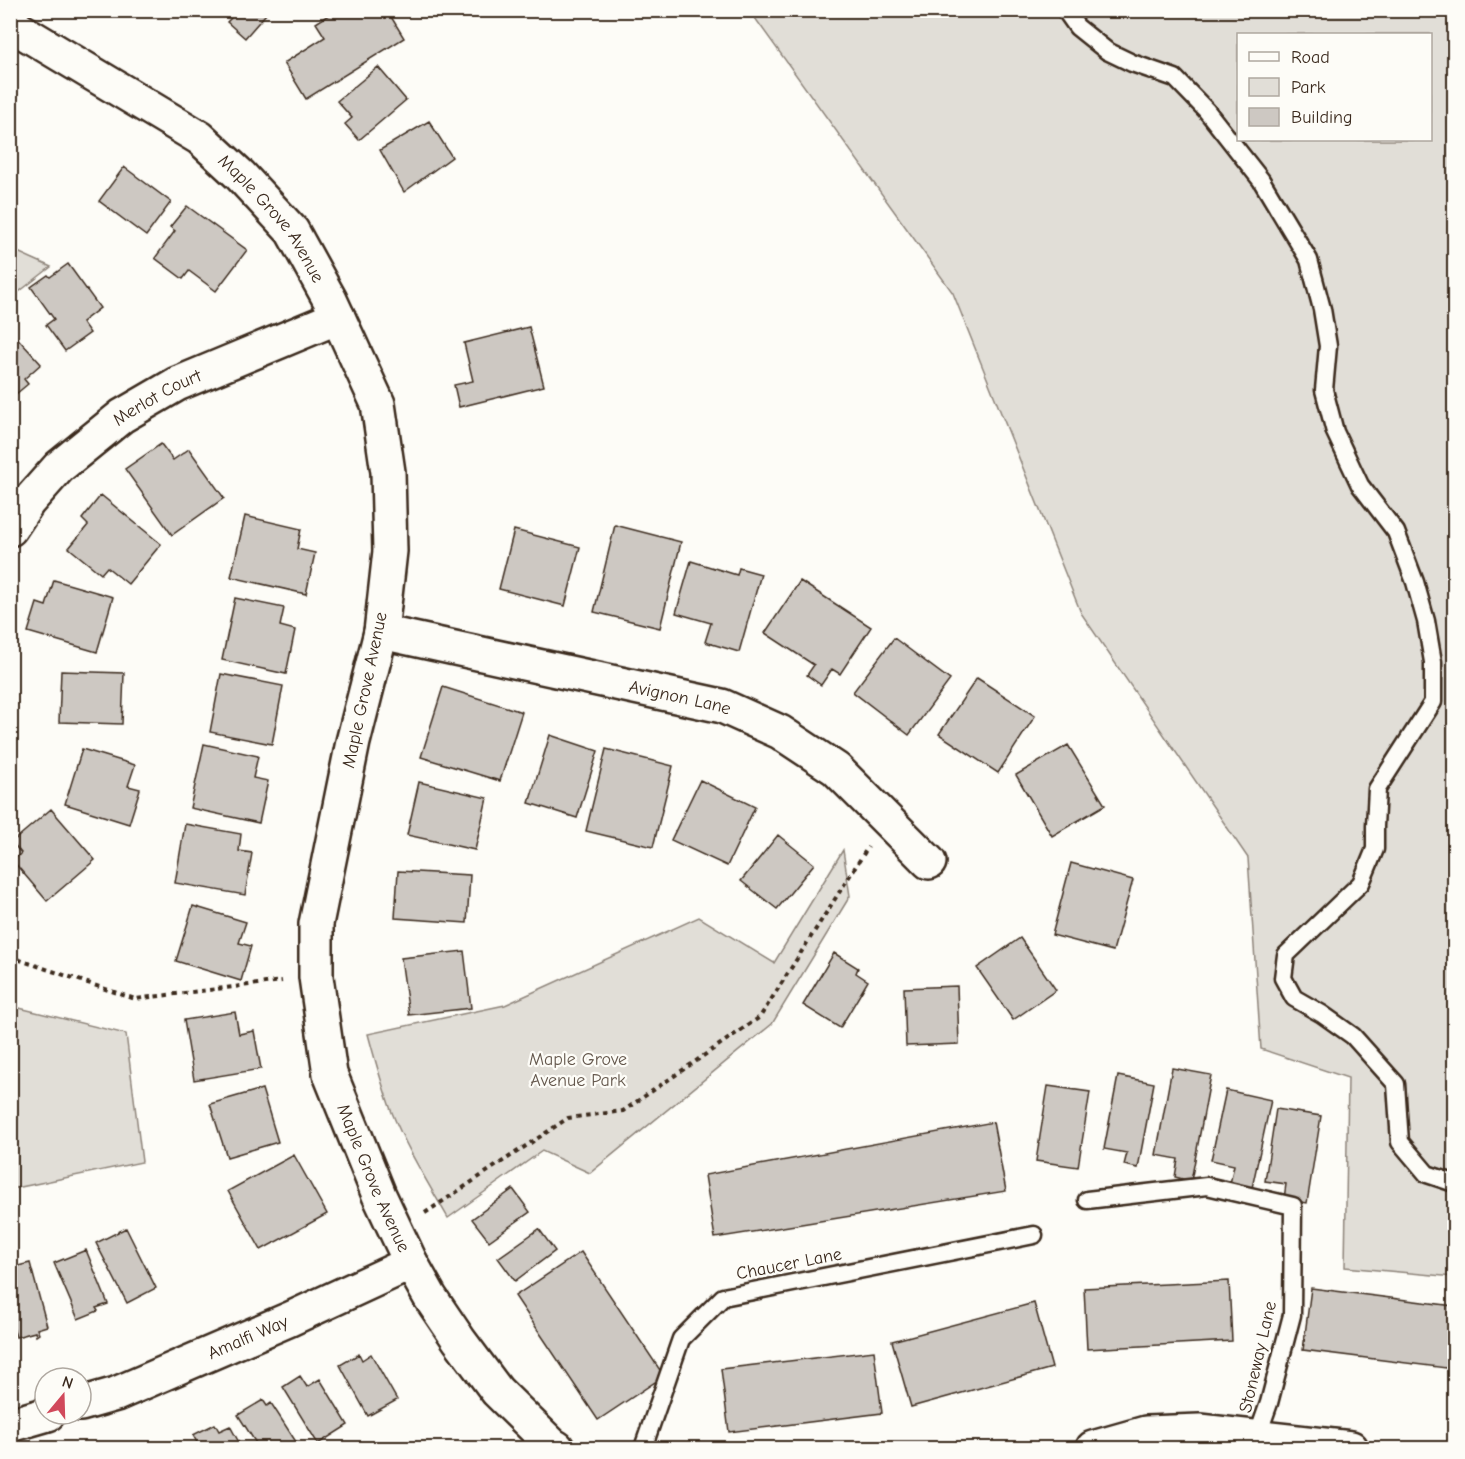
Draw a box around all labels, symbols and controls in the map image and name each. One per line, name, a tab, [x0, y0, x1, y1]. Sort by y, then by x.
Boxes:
legend	[1237, 33, 1432, 141]
text: Road	[1291, 47, 1330, 68]
text: Park	[1291, 77, 1326, 98]
text: Building	[1291, 107, 1353, 128]
street label: Maple Grove Avenue	[214, 150, 329, 286]
street label: Merlot Court	[108, 364, 205, 430]
street label: Maple Grove Avenue	[338, 610, 392, 770]
street label: Avignon Lane	[627, 676, 735, 719]
park label: Maple Grove Avenue Park	[529, 1049, 627, 1091]
street label: Maple Grove Avenue	[333, 1101, 415, 1255]
street label: Chaucer Lane	[734, 1243, 844, 1285]
street label: Stoneway Lane	[1235, 1299, 1281, 1415]
street label: Amalfi Way	[204, 1310, 292, 1364]
north arrow	[33, 1366, 93, 1426]
text: N	[60, 1373, 75, 1393]

